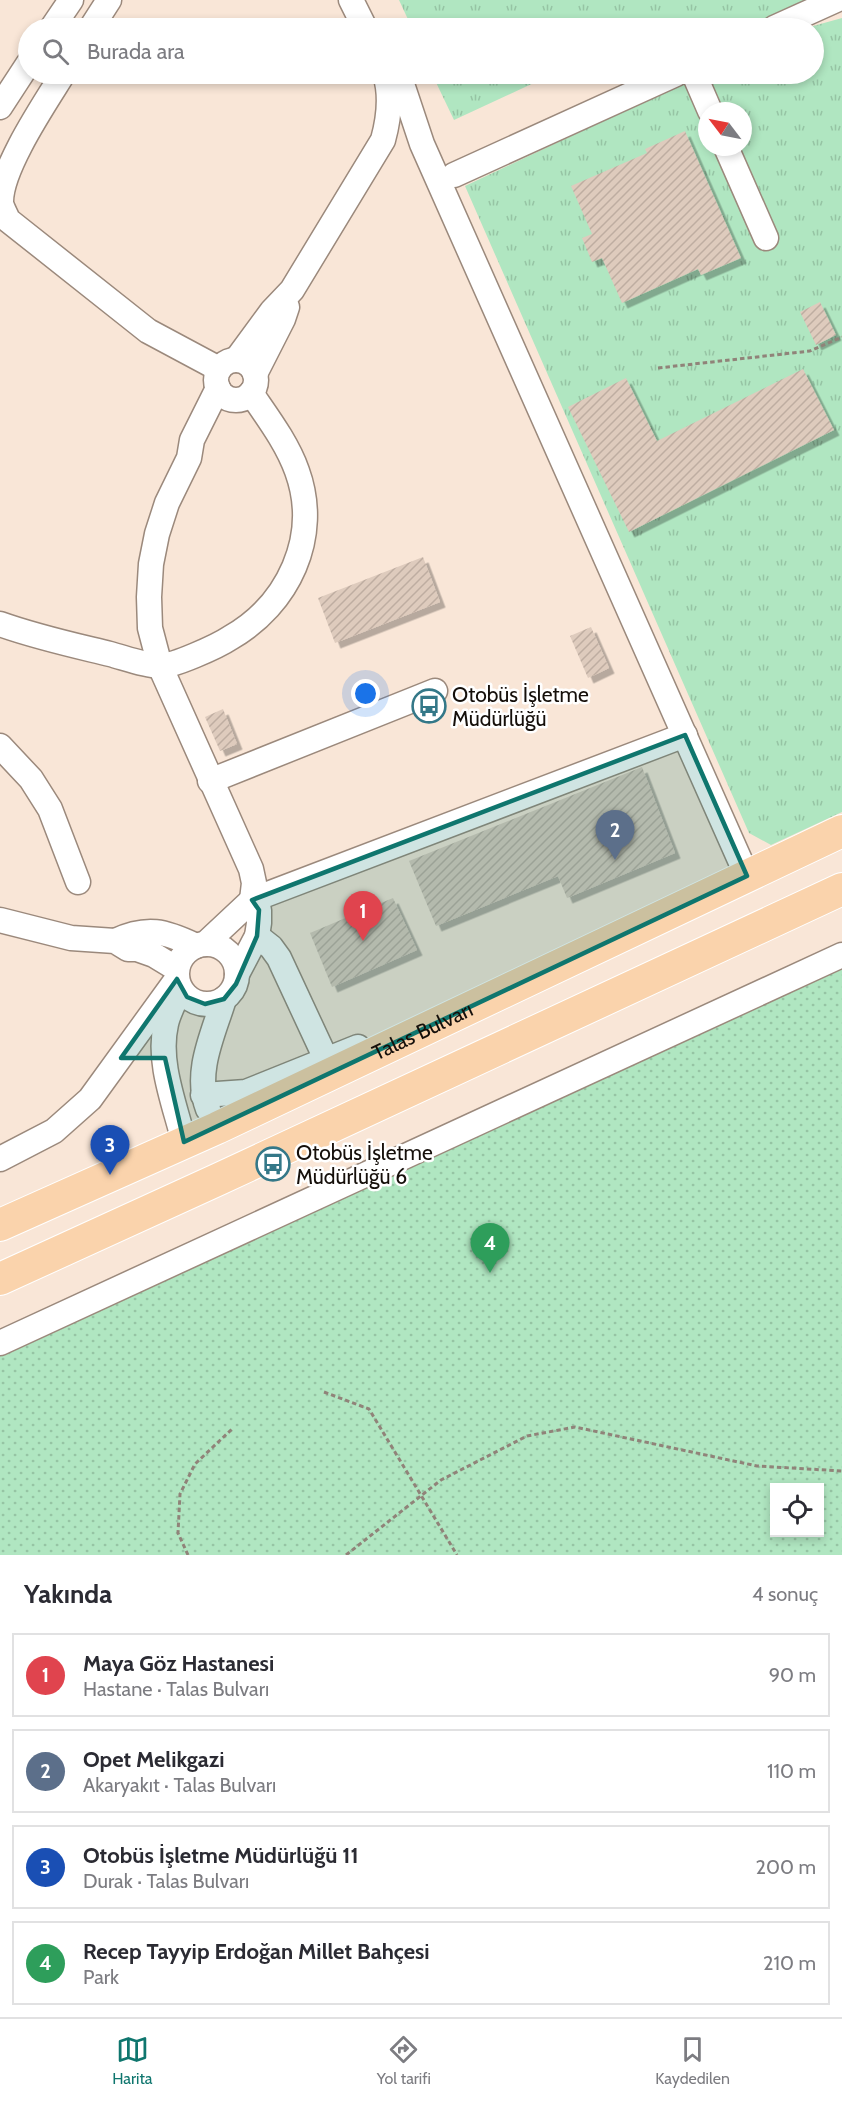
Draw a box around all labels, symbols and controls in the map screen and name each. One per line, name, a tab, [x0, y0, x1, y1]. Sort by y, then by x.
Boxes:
search box	[18, 18, 824, 84]
icon: search	[39, 35, 72, 68]
text: Burada ara	[87, 38, 185, 65]
north arrow	[698, 102, 752, 156]
your location	[351, 679, 380, 708]
place label: Otobüs İşletme Müdürlüğü	[452, 682, 589, 731]
bus stop icon: Otobüs İşletme Müdürlüğü	[411, 688, 447, 724]
pin: 2	[596, 810, 634, 860]
pin: 1	[344, 892, 382, 941]
street label: Talas Bulvarı	[368, 996, 477, 1065]
pin: 3	[90, 1126, 130, 1175]
place label: Otobüs İşletme Müdürlüğü 6	[296, 1140, 433, 1189]
bus stop icon: Otobüs İşletme Müdürlüğü 6	[255, 1146, 291, 1182]
pin: 4	[470, 1224, 510, 1273]
map controls	[770, 1483, 824, 1537]
button: locate	[770, 1483, 824, 1537]
text: Yakında	[24, 1578, 112, 1610]
text: 4 sonuç	[752, 1582, 818, 1606]
text: Maya Göz Hastanesi	[83, 1650, 274, 1677]
text: 1	[42, 1663, 49, 1687]
text: 90 m	[769, 1663, 816, 1687]
text: Hastane · Talas Bulvarı	[83, 1677, 269, 1701]
text: Opet Melikgazi	[83, 1746, 224, 1773]
text: 2	[40, 1759, 51, 1783]
text: 110 m	[767, 1759, 816, 1783]
text: Akaryakıt · Talas Bulvarı	[83, 1773, 276, 1797]
text: Otobüs İşletme Müdürlüğü 11	[83, 1842, 359, 1869]
text: 3	[40, 1855, 51, 1879]
text: 200 m	[756, 1855, 816, 1879]
text: Durak · Talas Bulvarı	[83, 1869, 249, 1893]
text: Recep Tayyip Erdoğan Millet Bahçesi	[83, 1938, 430, 1965]
text: 4	[39, 1951, 52, 1975]
text: 210 m	[763, 1951, 816, 1975]
text: Park	[83, 1965, 119, 1989]
tab: Harita	[112, 2033, 153, 2088]
tab: Yol tarifi	[377, 2033, 431, 2088]
tab: Kaydedilen	[655, 2033, 730, 2088]

